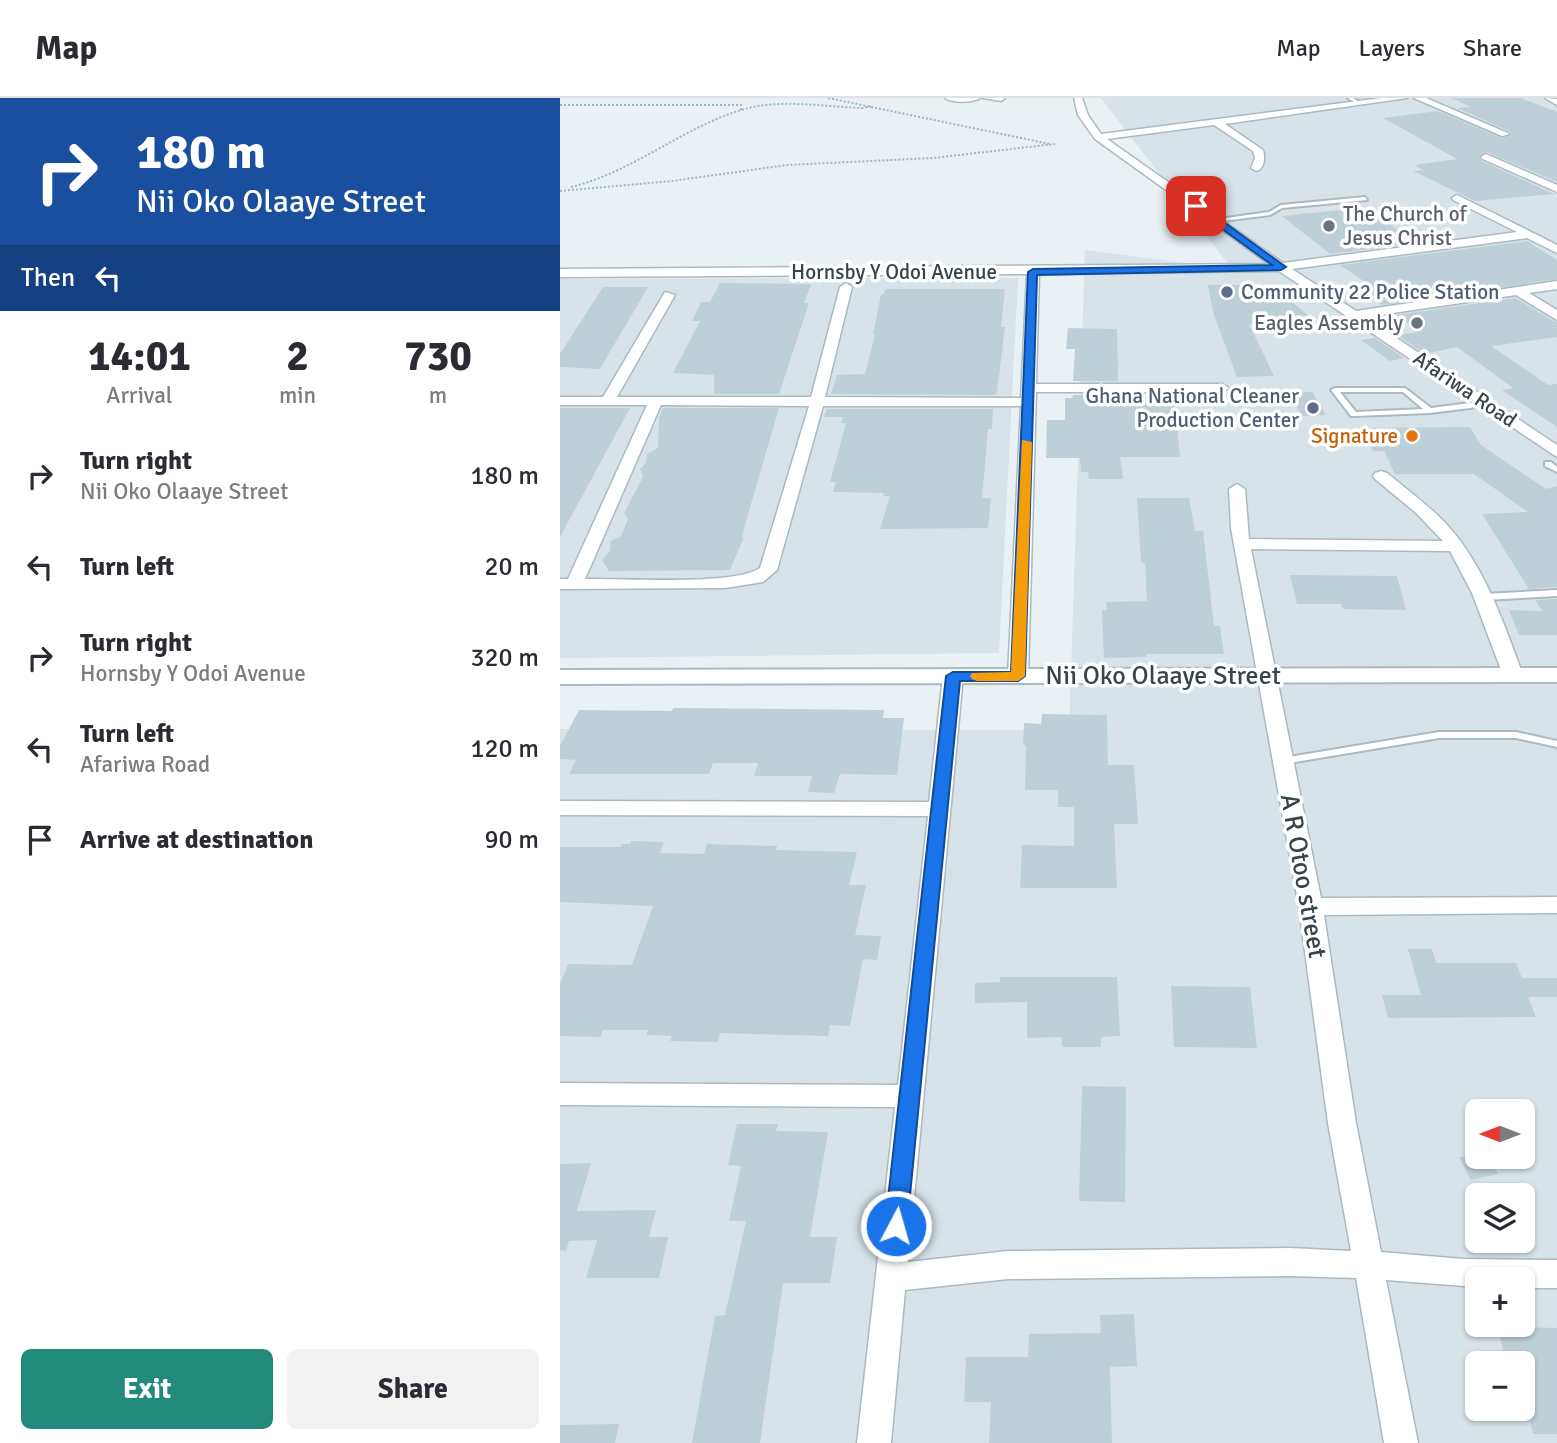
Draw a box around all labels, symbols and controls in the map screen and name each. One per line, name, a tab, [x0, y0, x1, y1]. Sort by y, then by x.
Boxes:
text: Map	[35, 28, 97, 69]
text: Map	[1276, 33, 1321, 63]
text: Layers	[1359, 33, 1425, 63]
text: Share	[1463, 33, 1522, 63]
text: 180 m	[136, 122, 266, 182]
icon: right	[21, 126, 112, 217]
pin	[1166, 176, 1226, 236]
text: Nii Oko Olaaye Street	[136, 182, 426, 221]
icon: arrive	[1177, 187, 1215, 225]
place label: The Church of Jesus Christ	[1343, 201, 1468, 251]
marker: The Church of Jesus Christ	[1321, 218, 1337, 234]
icon: left	[89, 259, 127, 297]
street label: Hornsby Y Odoi Avenue	[791, 259, 997, 285]
text: Then	[21, 262, 75, 294]
place label: Community 22 Police Station	[1241, 279, 1500, 305]
marker: Community 22 Police Station	[1219, 284, 1235, 300]
place label: Eagles Assembly	[1254, 310, 1403, 336]
marker: Eagles Assembly	[1409, 315, 1425, 331]
text: 14:01	[88, 331, 191, 382]
text: 2	[286, 331, 309, 382]
text: 730	[404, 331, 472, 382]
street label: Afariwa Road	[1408, 345, 1522, 433]
text: Arrival	[106, 381, 173, 410]
text: min	[279, 381, 316, 410]
text: m	[429, 381, 447, 410]
place label: Ghana National Cleaner Production Center	[1086, 383, 1299, 433]
marker: Ghana National Cleaner Production Center	[1305, 400, 1321, 416]
place label: Signature	[1311, 423, 1398, 449]
marker: Signature	[1404, 428, 1420, 444]
text: Turn right	[80, 445, 192, 477]
icon: right	[21, 457, 59, 495]
text: 180 m	[470, 460, 539, 492]
text: Nii Oko Olaaye Street	[80, 477, 288, 506]
icon: left	[21, 548, 59, 586]
text: Turn left	[80, 551, 174, 583]
text: 20 m	[484, 551, 539, 583]
text: Turn right	[80, 627, 192, 659]
icon: right	[21, 639, 59, 677]
text: 320 m	[470, 642, 539, 674]
text: Hornsby Y Odoi Avenue	[80, 659, 306, 688]
street label: Nii Oko Olaaye Street	[1045, 660, 1281, 692]
text: Turn left	[80, 718, 174, 750]
icon: left	[21, 730, 59, 768]
text: 120 m	[470, 733, 539, 765]
text: Afariwa Road	[80, 750, 210, 779]
street label: A R Otoo street	[1273, 791, 1333, 961]
icon: arrive	[21, 821, 59, 859]
text: Arrive at destination	[80, 824, 313, 856]
text: 90 m	[484, 824, 539, 856]
north arrow	[1465, 1099, 1535, 1169]
map controls	[1465, 1099, 1535, 1421]
button: layers	[1465, 1183, 1535, 1253]
position arrow	[859, 1189, 933, 1263]
button: +	[1465, 1267, 1535, 1337]
button: Exit	[21, 1349, 273, 1429]
button: Share	[287, 1349, 539, 1429]
button: −	[1465, 1351, 1535, 1421]

